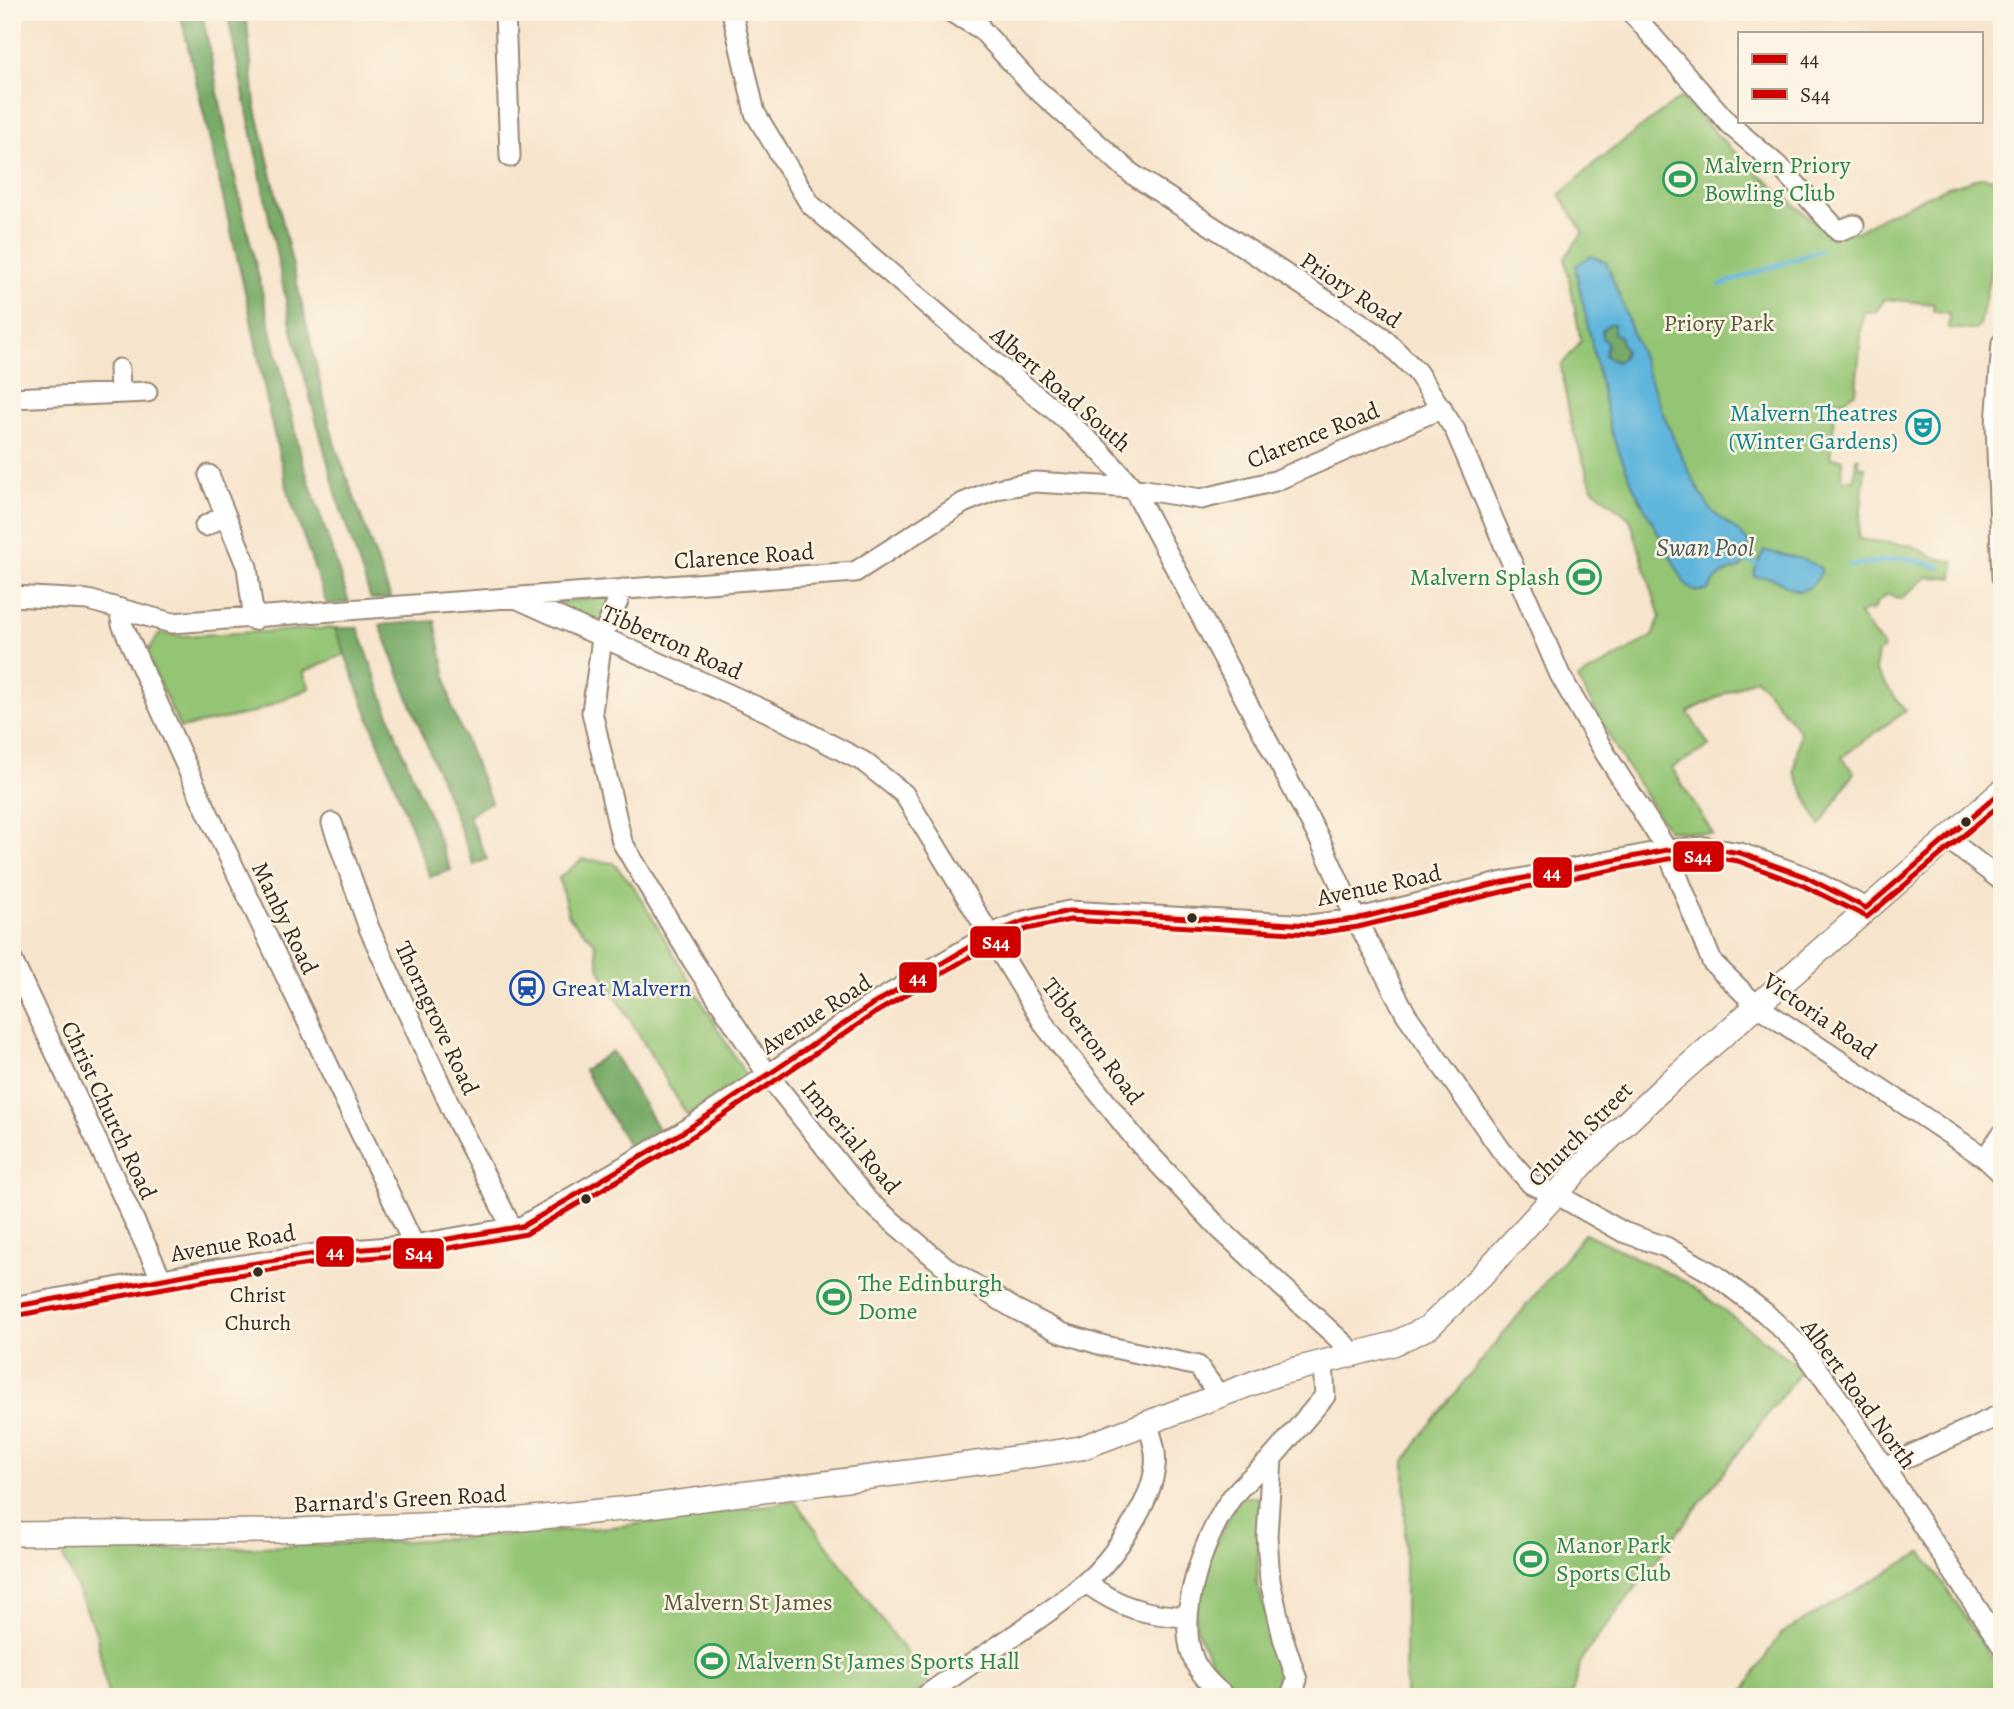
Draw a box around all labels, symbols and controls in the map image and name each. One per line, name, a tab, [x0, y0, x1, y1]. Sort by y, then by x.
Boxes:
legend	[1738, 32, 1982, 122]
text: 44	[1800, 45, 1819, 73]
text: S44	[1800, 81, 1830, 109]
place label: Malvern Priory Bowling Club	[1704, 149, 1851, 209]
sports icon: Malvern Priory Bowling Club	[1661, 160, 1699, 198]
street label: Priory Road	[1294, 244, 1408, 336]
park label: Priory Park	[1664, 307, 1775, 339]
street label: Albert Road South	[983, 318, 1138, 459]
street label: Clarence Road	[1242, 394, 1384, 476]
place label: Malvern Theatres (Winter Gardens)	[1729, 397, 1898, 457]
theatre icon: Malvern Theatres (Winter Gardens)	[1904, 408, 1942, 446]
water label: Swan Pool	[1656, 530, 1755, 565]
street label: Clarence Road	[673, 535, 815, 577]
sports icon: Malvern Splash	[1565, 558, 1603, 596]
place label: Malvern Splash	[1410, 561, 1560, 593]
street label: Tibberton Road	[596, 597, 748, 687]
unlabelled marker	[1959, 815, 1973, 829]
line badge: S44	[1672, 840, 1725, 873]
text: S44	[1684, 844, 1712, 870]
street label: Manby Road	[244, 856, 326, 980]
street label: Avenue Road	[1313, 856, 1444, 914]
line badge: 44	[1532, 856, 1573, 889]
text: 44	[1543, 860, 1561, 886]
unlabelled marker	[1185, 911, 1199, 925]
line badge: S44	[969, 925, 1022, 959]
text: S44	[982, 930, 1010, 956]
street label: Thorngrove Road	[387, 936, 487, 1100]
line badge: 44	[898, 961, 938, 994]
street label: Victoria Road	[1756, 964, 1883, 1067]
text: 44	[909, 965, 927, 991]
street label: Avenue Road	[754, 966, 878, 1062]
station icon: Great Malvern	[508, 969, 546, 1007]
street label: Tibberton Road	[1035, 971, 1151, 1111]
place label: Great Malvern	[552, 972, 692, 1004]
street label: Christ Church Road	[54, 1016, 164, 1205]
street label: Imperial Road	[794, 1073, 908, 1201]
street label: Church Street	[1520, 1074, 1640, 1194]
unlabelled marker	[579, 1192, 593, 1206]
street label: Avenue Road	[167, 1216, 298, 1270]
line badge: 44	[315, 1235, 355, 1268]
line badge: S44	[392, 1237, 445, 1270]
text: 44	[326, 1239, 344, 1265]
text: S44	[405, 1241, 433, 1267]
marker: Christ Church	[251, 1265, 265, 1279]
place label: The Edinburgh Dome	[858, 1267, 1003, 1327]
sports icon: The Edinburgh Dome	[815, 1278, 853, 1316]
place label: Christ Church	[225, 1280, 292, 1338]
street label: Albert Road North	[1793, 1312, 1924, 1475]
street label: Barnard's Green Road	[293, 1477, 507, 1521]
place label: Manor Park Sports Club	[1556, 1529, 1671, 1589]
sports icon: Manor Park Sports Club	[1512, 1540, 1550, 1578]
park label: Malvern St James	[663, 1586, 833, 1618]
sports icon: Malvern St James Sports Hall	[693, 1642, 731, 1680]
place label: Malvern St James Sports Hall	[736, 1645, 1020, 1677]

